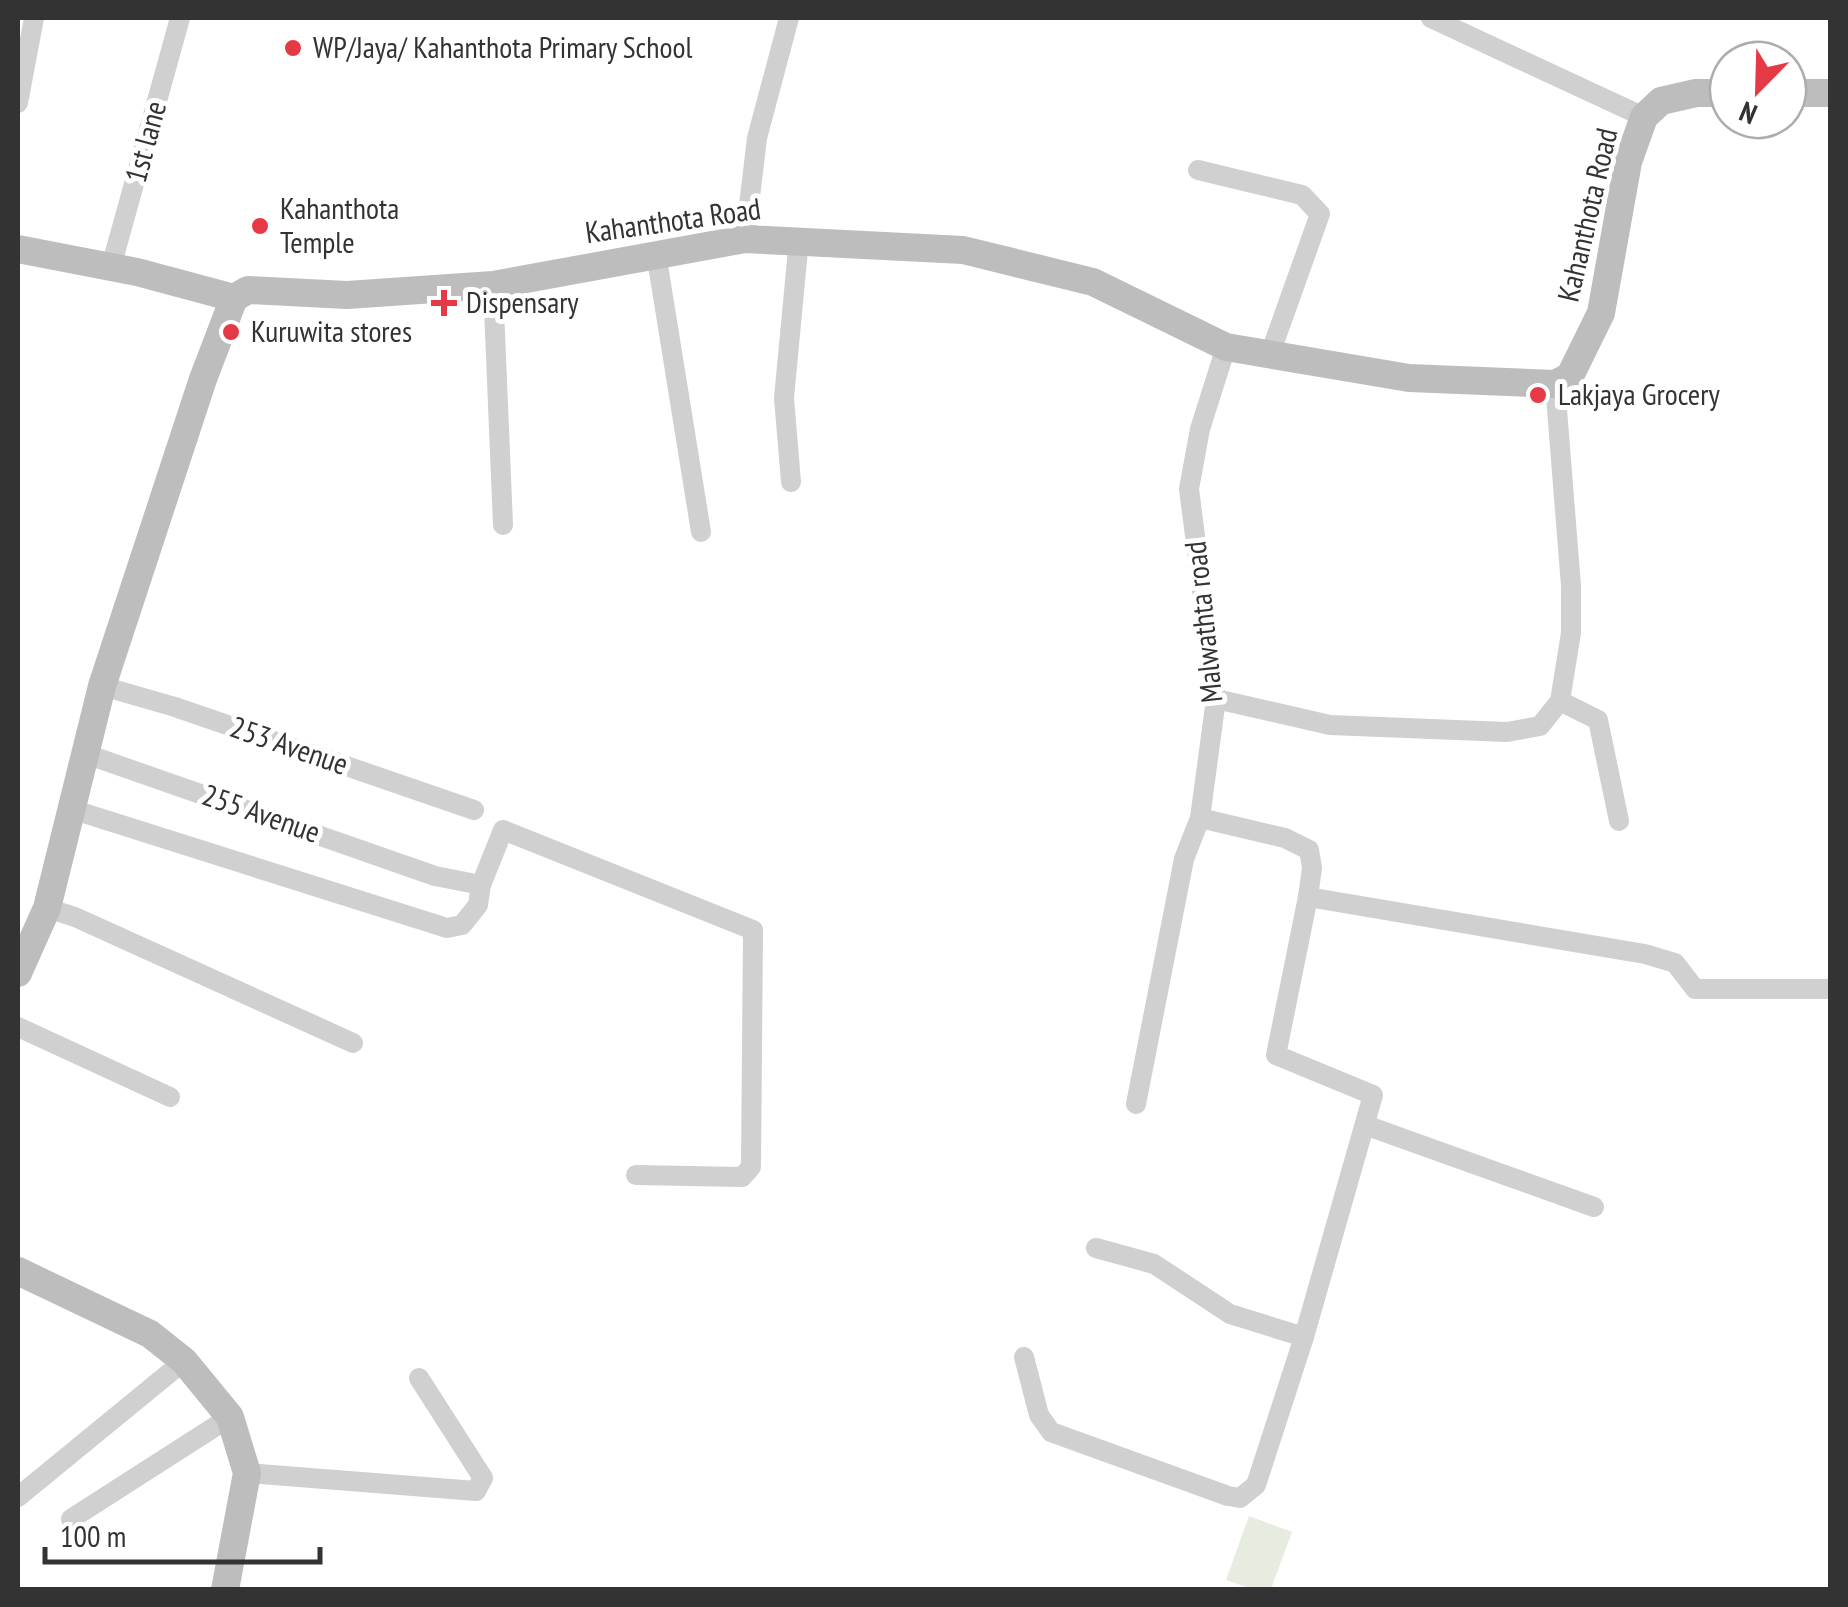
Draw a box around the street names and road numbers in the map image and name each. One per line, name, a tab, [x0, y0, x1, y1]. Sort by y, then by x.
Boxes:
street label: 1st lane	[115, 97, 174, 187]
street label: Kahanthota Road	[1548, 124, 1625, 305]
street label: Kahanthota Road	[583, 188, 763, 251]
street label: Malwathta road	[1175, 540, 1230, 705]
street label: 253 Avenue	[226, 706, 353, 783]
street label: 255 Avenue	[198, 774, 325, 851]

